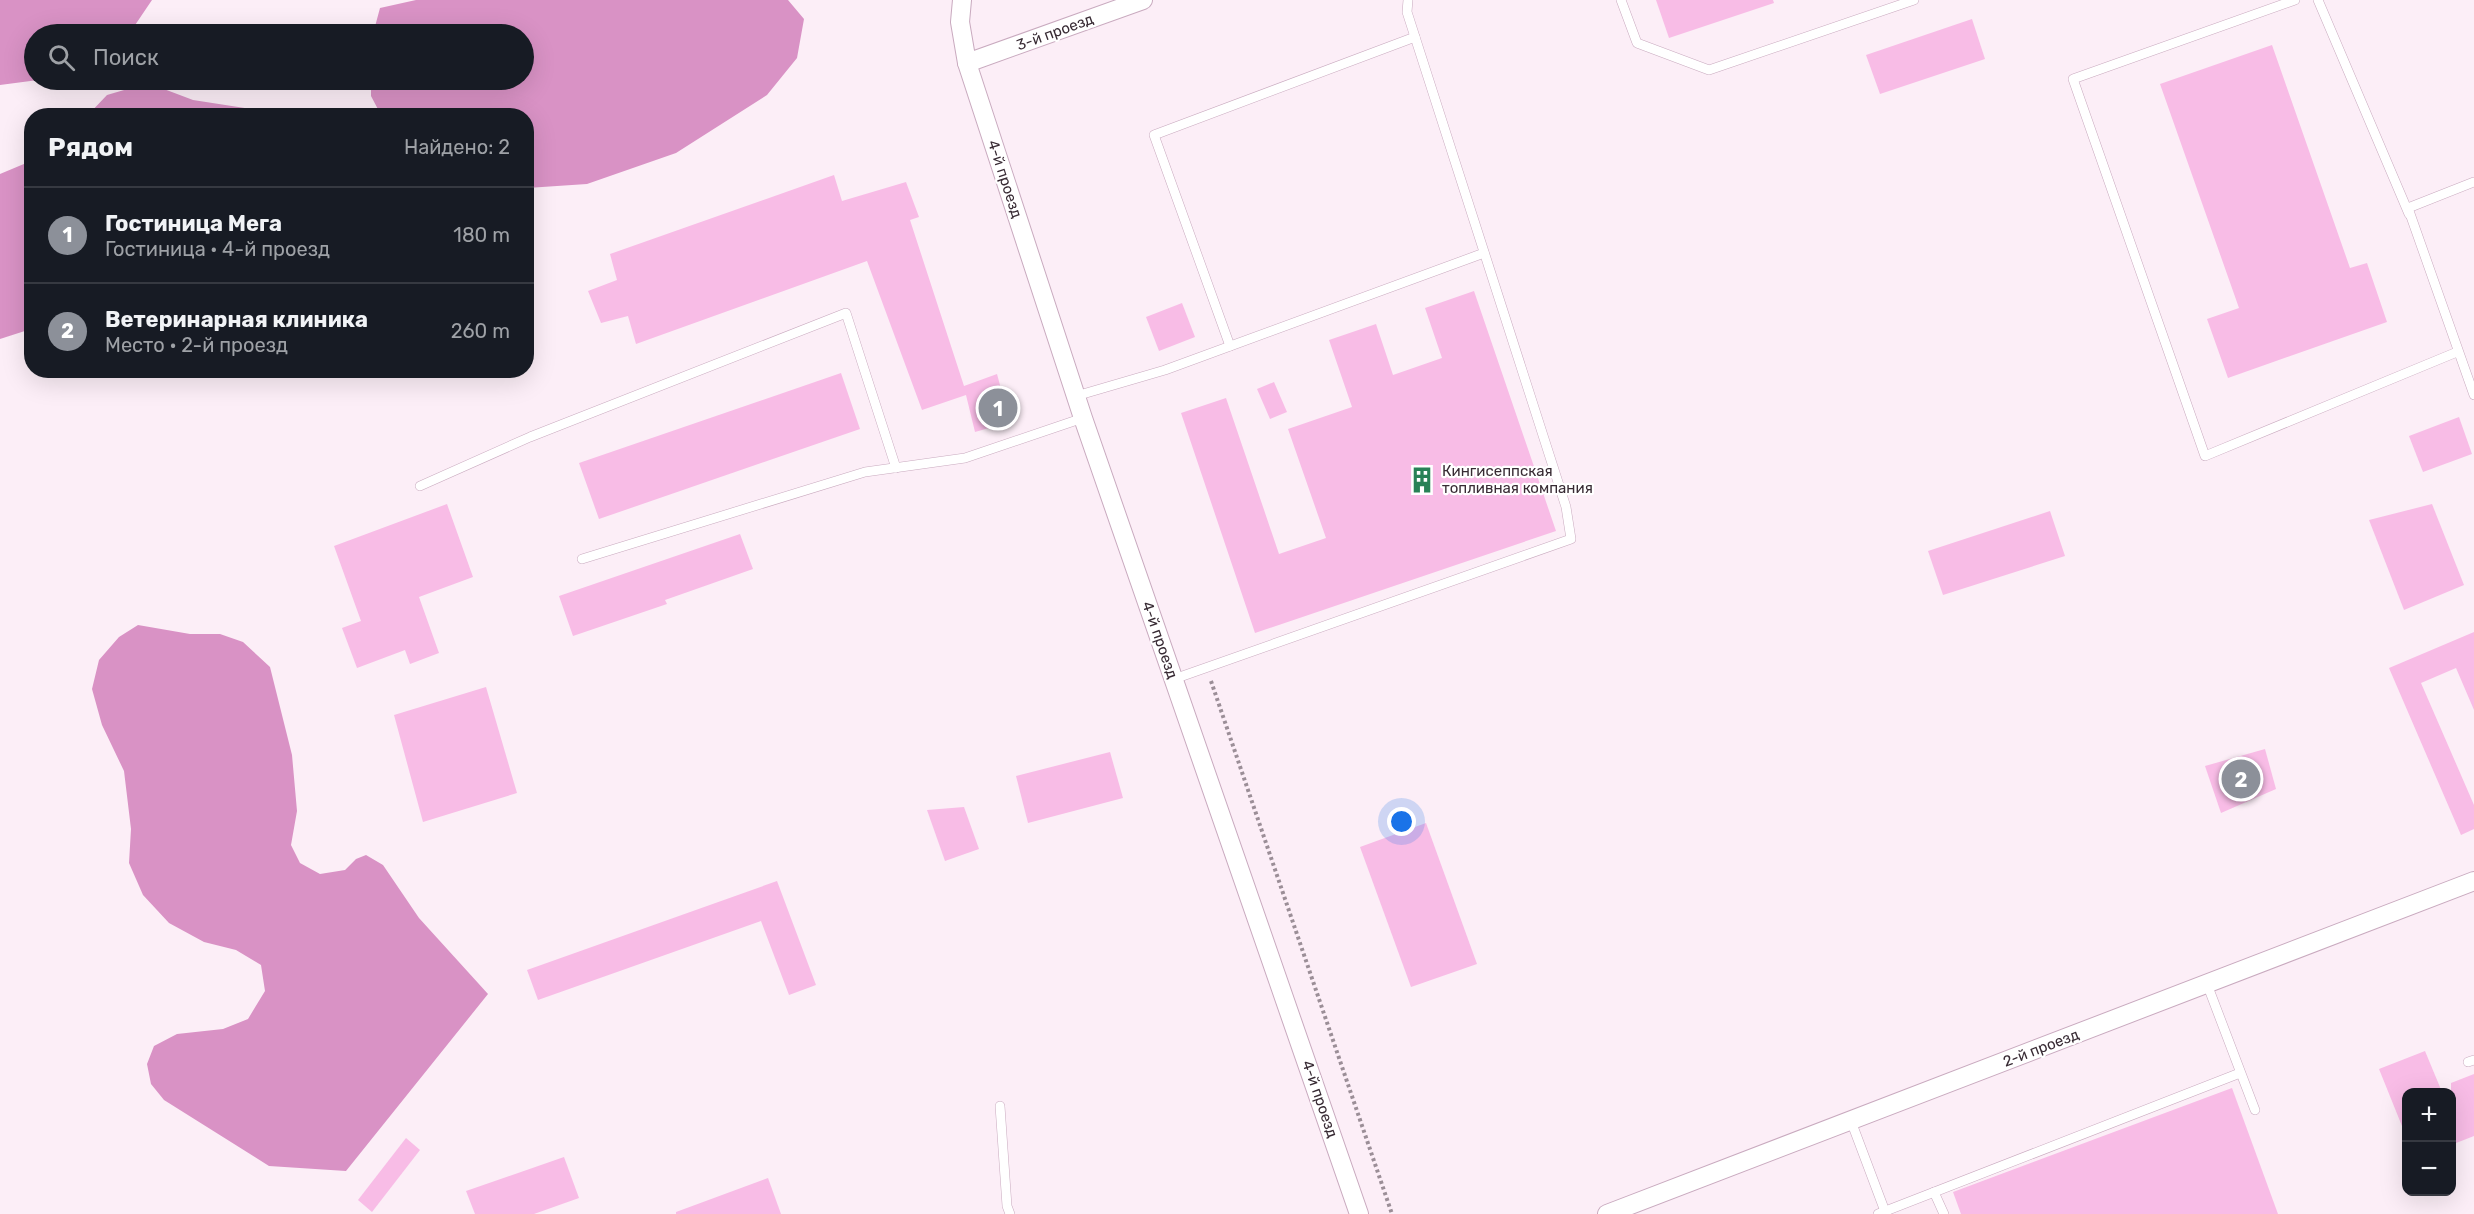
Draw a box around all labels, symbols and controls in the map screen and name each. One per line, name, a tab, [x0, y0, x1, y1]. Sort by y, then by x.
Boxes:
street label: 3-й проезд	[1014, 10, 1096, 54]
search box	[24, 24, 534, 90]
icon: search	[45, 41, 78, 74]
text: Поиск	[93, 44, 159, 71]
text: Рядом	[48, 132, 133, 163]
text: Найдено: 2	[404, 135, 510, 159]
street label: 4-й проезд	[984, 138, 1026, 220]
text: Гостиница Мега	[105, 210, 282, 237]
text: 1	[63, 223, 72, 247]
text: 180 m	[453, 223, 510, 247]
text: Гостиница · 4-й проезд	[105, 237, 330, 261]
text: Ветеринарная клиника	[105, 306, 368, 333]
text: 2	[61, 319, 74, 343]
text: 260 m	[451, 319, 510, 343]
text: Место · 2-й проезд	[105, 333, 288, 357]
pin: 1	[978, 386, 1018, 430]
place label: Кингисеппская топливная компания	[1442, 462, 1593, 497]
building icon: Кингисеппская топливная компания	[1407, 465, 1437, 495]
street label: 4-й проезд	[1138, 599, 1182, 681]
pin: 2	[2222, 756, 2260, 802]
your location	[1387, 807, 1416, 836]
street label: 2-й проезд	[2000, 1025, 2082, 1071]
street label: 4-й проезд	[1298, 1058, 1342, 1140]
map controls	[2402, 1088, 2456, 1196]
button: +	[2402, 1088, 2456, 1142]
button: −	[2402, 1142, 2456, 1196]

